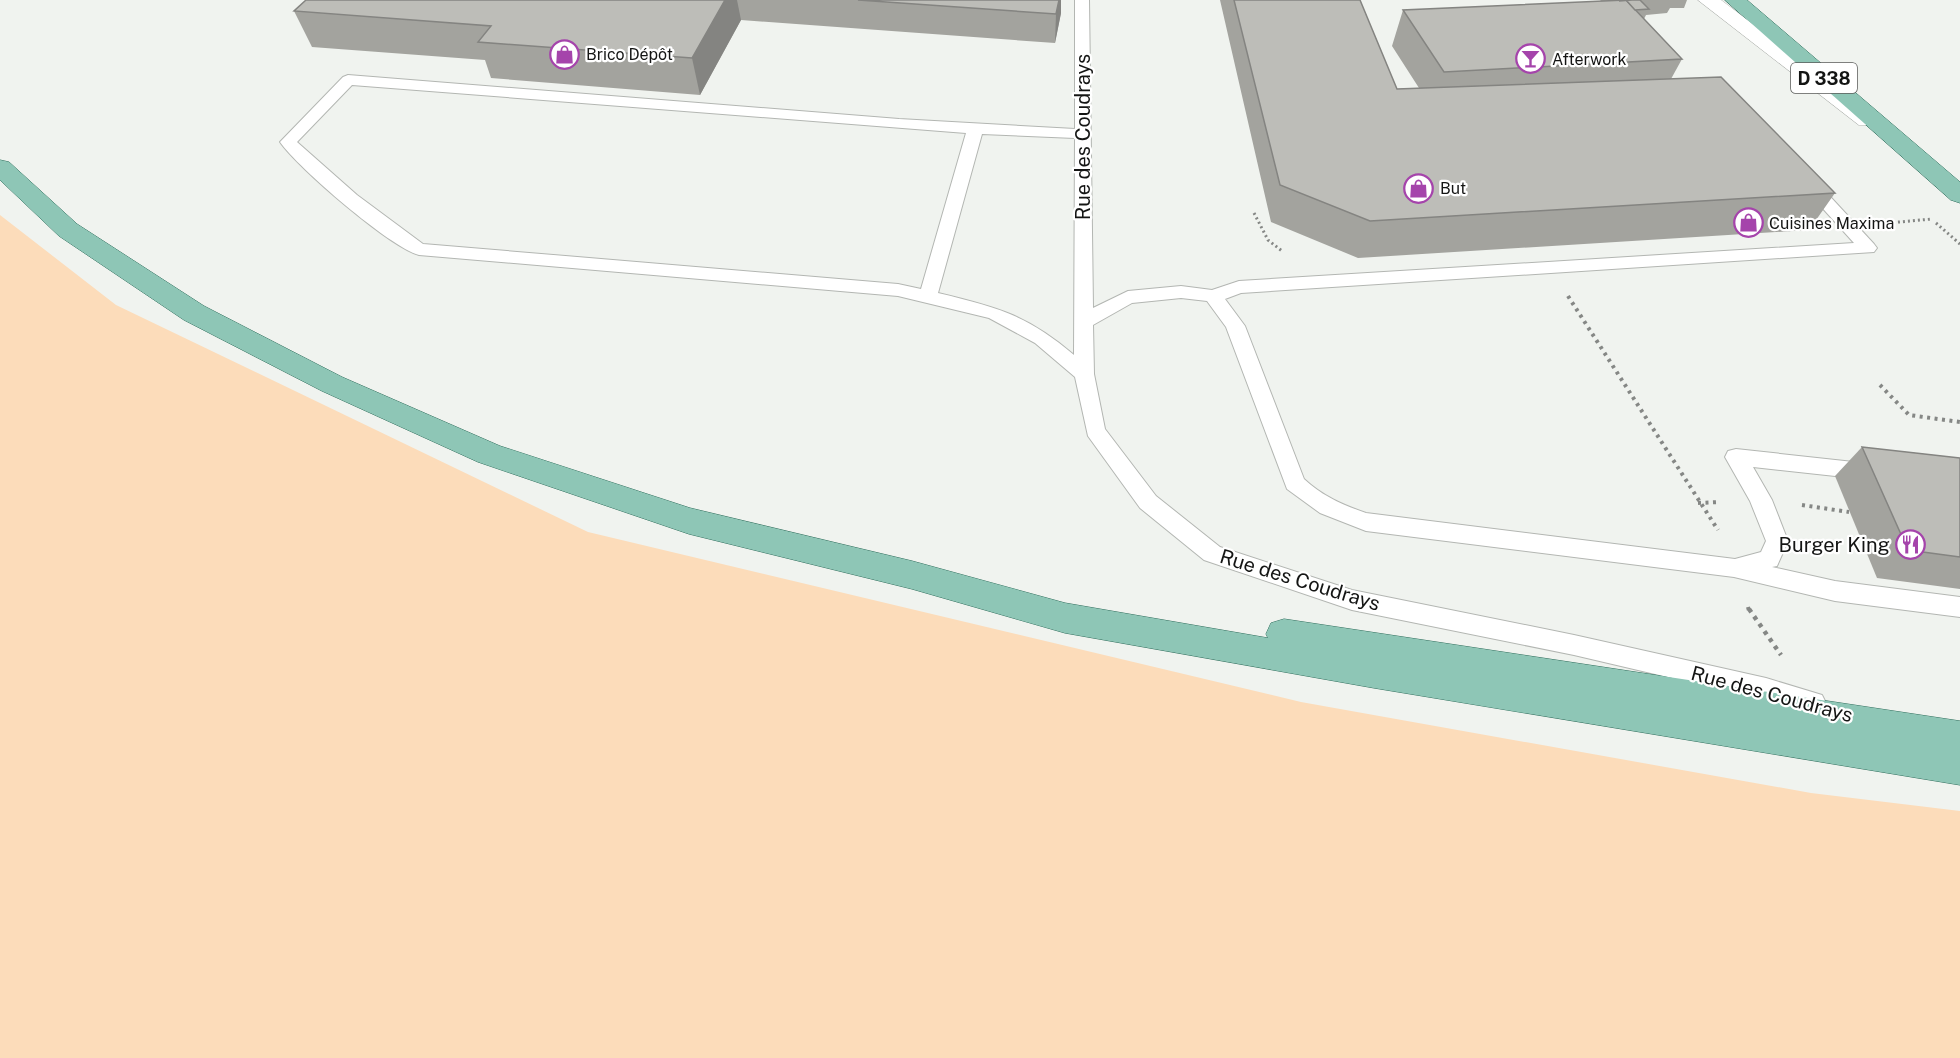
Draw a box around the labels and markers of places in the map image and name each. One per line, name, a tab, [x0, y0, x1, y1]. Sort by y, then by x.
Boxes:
shop icon: Brico Dépôt	[549, 38, 581, 70]
bar icon: Afterwork	[1515, 43, 1547, 75]
place label: Brico Dépôt	[586, 45, 673, 64]
place label: Afterwork	[1552, 50, 1627, 69]
shop icon: But	[1403, 172, 1435, 204]
place label: But	[1440, 179, 1466, 198]
shop icon: Cuisines Maxima	[1732, 207, 1764, 239]
place label: Cuisines Maxima	[1769, 214, 1894, 233]
restaurant icon: Burger King	[1895, 529, 1927, 561]
place label: Burger King	[1779, 533, 1890, 557]

